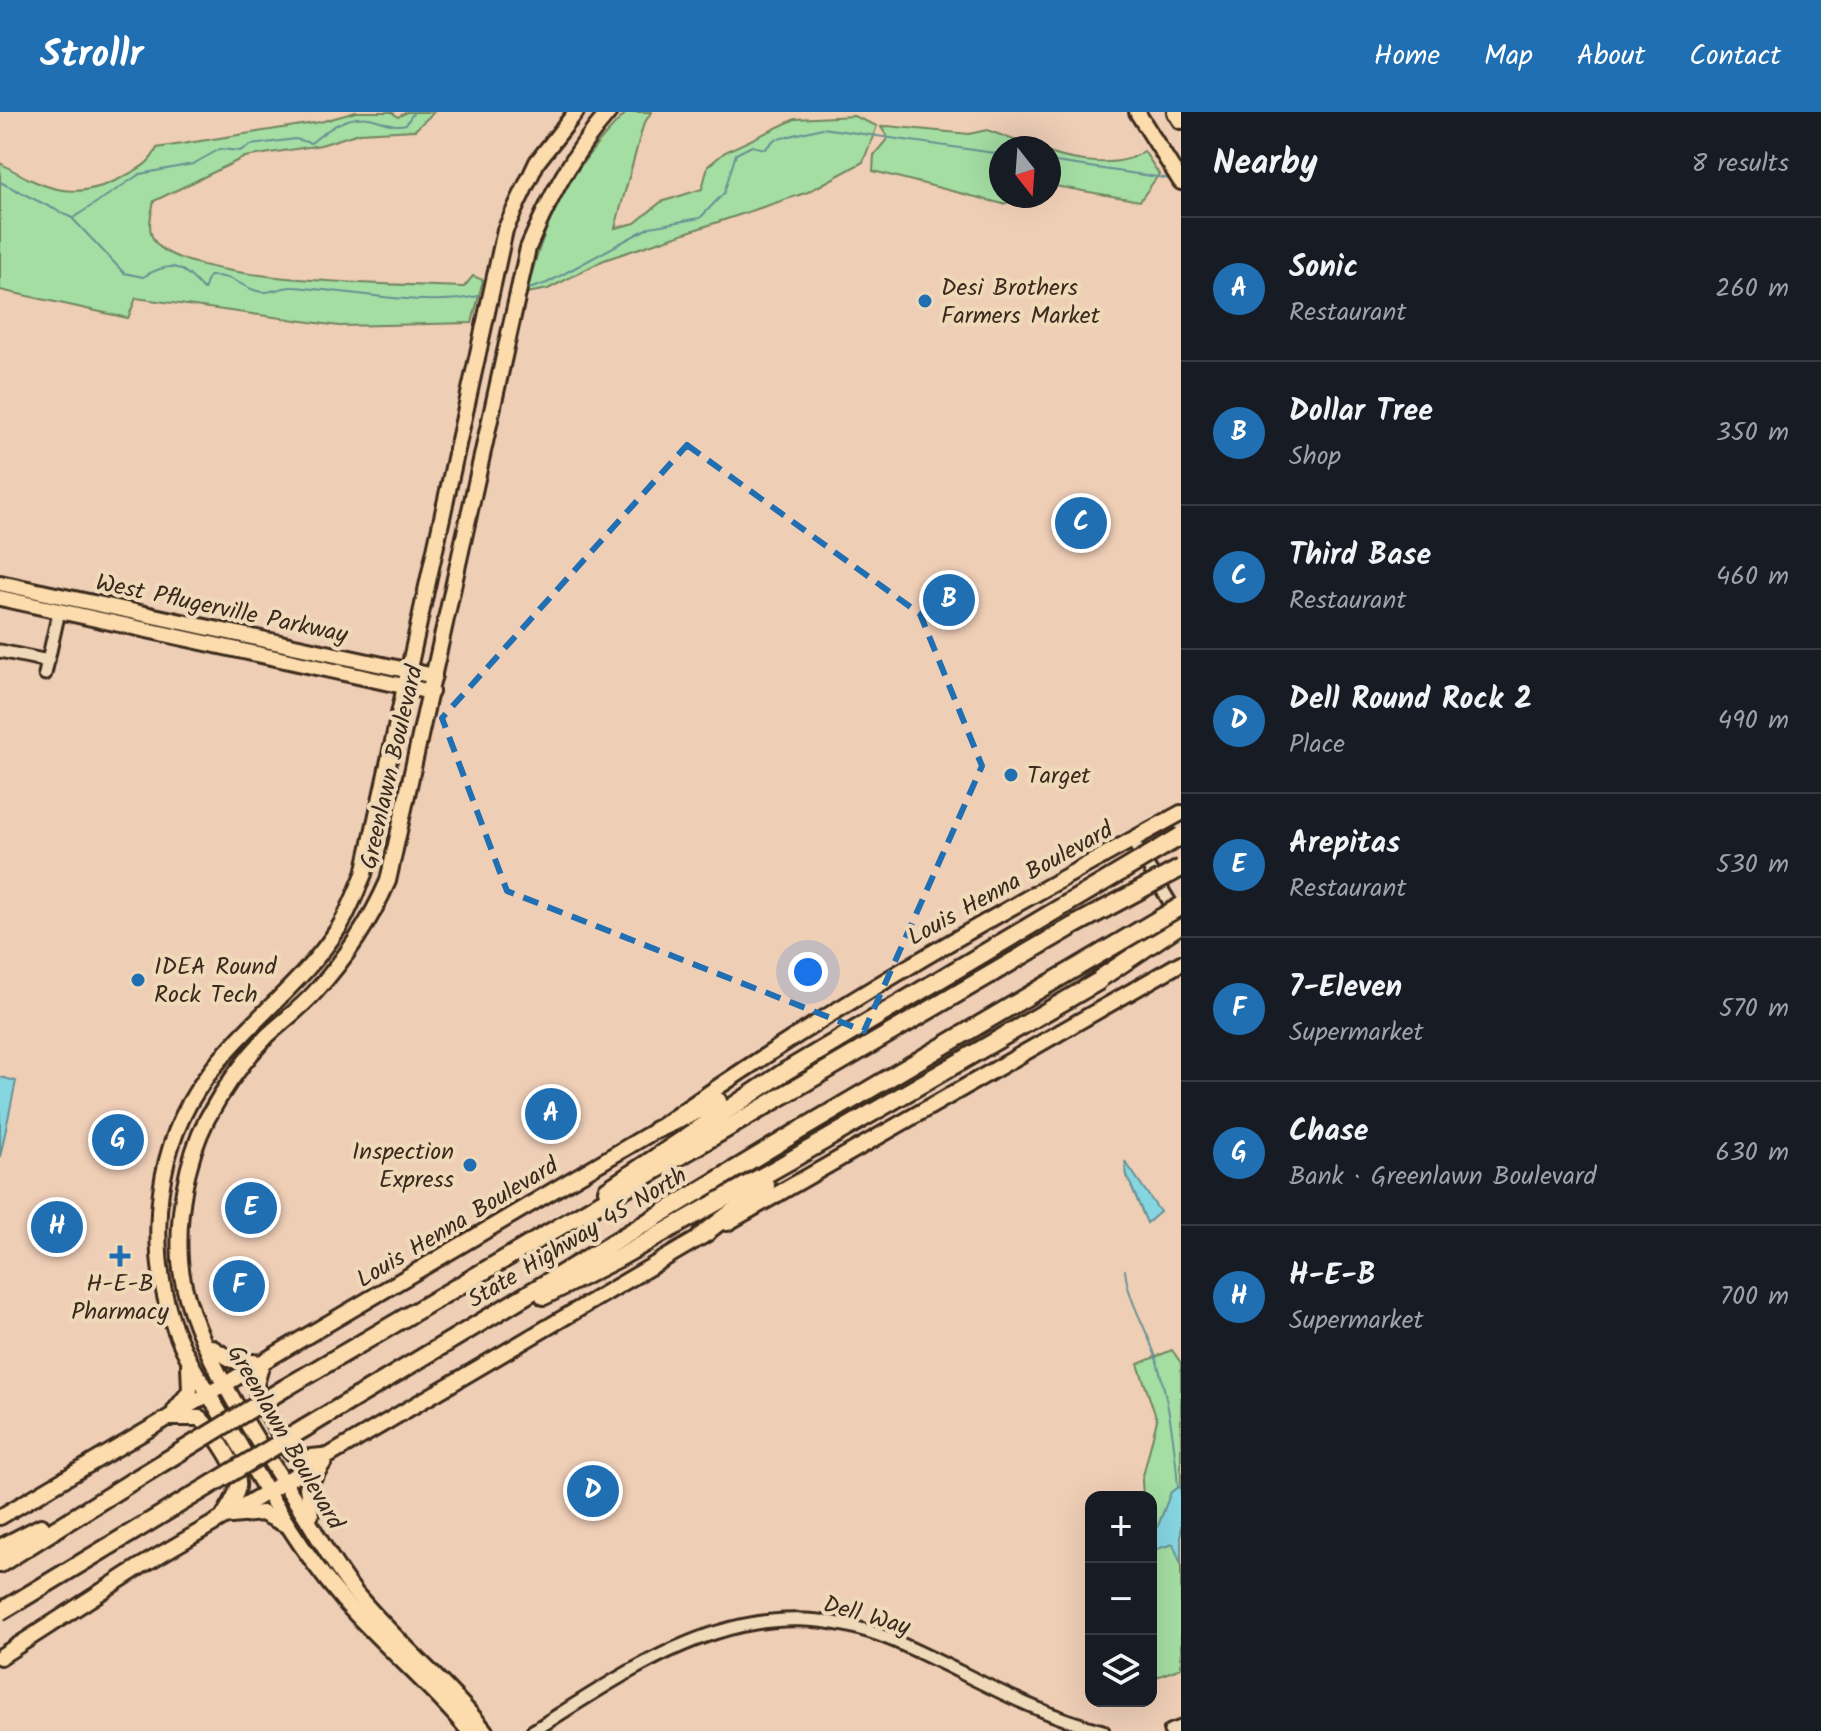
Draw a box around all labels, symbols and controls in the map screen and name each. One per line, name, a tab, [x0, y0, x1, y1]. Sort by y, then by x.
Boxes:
text: Strollr	[40, 26, 143, 86]
text: Home	[1374, 34, 1440, 79]
text: Map	[1484, 34, 1533, 79]
text: About	[1577, 34, 1645, 79]
text: Contact	[1689, 34, 1781, 79]
north arrow	[989, 136, 1061, 208]
text: Nearby	[1213, 137, 1318, 191]
text: 8 results	[1692, 143, 1789, 185]
text: Sonic	[1289, 244, 1358, 292]
text: A	[1231, 268, 1247, 310]
text: 260 m	[1715, 268, 1789, 310]
place label: Desi Brothers Farmers Market	[941, 269, 1101, 336]
marker: Desi Brothers Farmers Market	[916, 292, 934, 310]
text: Restaurant	[1289, 292, 1406, 334]
text: Dollar Tree	[1289, 388, 1433, 436]
text: B	[1231, 412, 1247, 454]
text: 350 m	[1716, 412, 1789, 454]
text: Shop	[1289, 436, 1341, 478]
pin: C	[1055, 493, 1107, 553]
text: Third Base	[1289, 532, 1431, 580]
text: C	[1231, 556, 1247, 598]
text: 460 m	[1716, 556, 1789, 598]
street label: West Pflugerville Parkway	[92, 564, 352, 655]
pin: B	[923, 570, 975, 630]
text: Restaurant	[1289, 580, 1406, 622]
street label: Greenlawn Boulevard	[350, 660, 435, 873]
text: Dell Round Rock 2	[1289, 676, 1532, 724]
text: D	[1230, 700, 1248, 742]
text: 490 m	[1718, 700, 1789, 742]
text: Place	[1289, 724, 1345, 766]
place label: Target	[1027, 757, 1091, 796]
marker: Target	[1002, 766, 1020, 784]
street label: Louis Henna Boulevard	[901, 811, 1122, 957]
text: Arepitas	[1289, 820, 1400, 868]
text: E	[1232, 844, 1246, 886]
text: 530 m	[1716, 844, 1789, 886]
text: Restaurant	[1289, 868, 1406, 910]
place label: IDEA Round Rock Tech	[154, 948, 277, 1015]
your location	[788, 952, 828, 992]
text: 7-Eleven	[1289, 964, 1402, 1012]
marker: IDEA Round Rock Tech	[129, 971, 147, 989]
text: F	[1232, 988, 1246, 1030]
text: 570 m	[1719, 988, 1789, 1030]
text: Supermarket	[1289, 1012, 1424, 1054]
pin: A	[525, 1084, 577, 1144]
text: Chase	[1289, 1108, 1368, 1156]
pin: G	[92, 1110, 144, 1170]
text: G	[1231, 1132, 1247, 1174]
text: 630 m	[1716, 1132, 1789, 1174]
place label: Inspection Express	[352, 1133, 454, 1200]
street label: Louis Henna Boulevard	[349, 1147, 567, 1299]
marker: Inspection Express	[461, 1156, 479, 1174]
text: Bank · Greenlawn Boulevard	[1289, 1156, 1597, 1198]
street label: State Highway 45 North	[460, 1157, 695, 1319]
pin: E	[225, 1178, 277, 1238]
pin: H	[31, 1197, 83, 1257]
marker: H-E-B Pharmacy	[111, 1247, 129, 1265]
text: H-E-B	[1289, 1252, 1376, 1300]
pin: F	[213, 1256, 265, 1316]
place label: H-E-B Pharmacy	[71, 1265, 169, 1332]
text: H	[1231, 1276, 1247, 1318]
text: 700 m	[1720, 1276, 1789, 1318]
text: Supermarket	[1289, 1300, 1424, 1342]
street label: Greenlawn Boulevard	[216, 1338, 354, 1539]
pin: D	[567, 1461, 619, 1521]
map controls	[1085, 1491, 1157, 1707]
button: +	[1085, 1491, 1157, 1563]
button: −	[1085, 1563, 1157, 1635]
street label: Dell Way	[818, 1585, 915, 1648]
button: layers	[1085, 1635, 1157, 1707]

